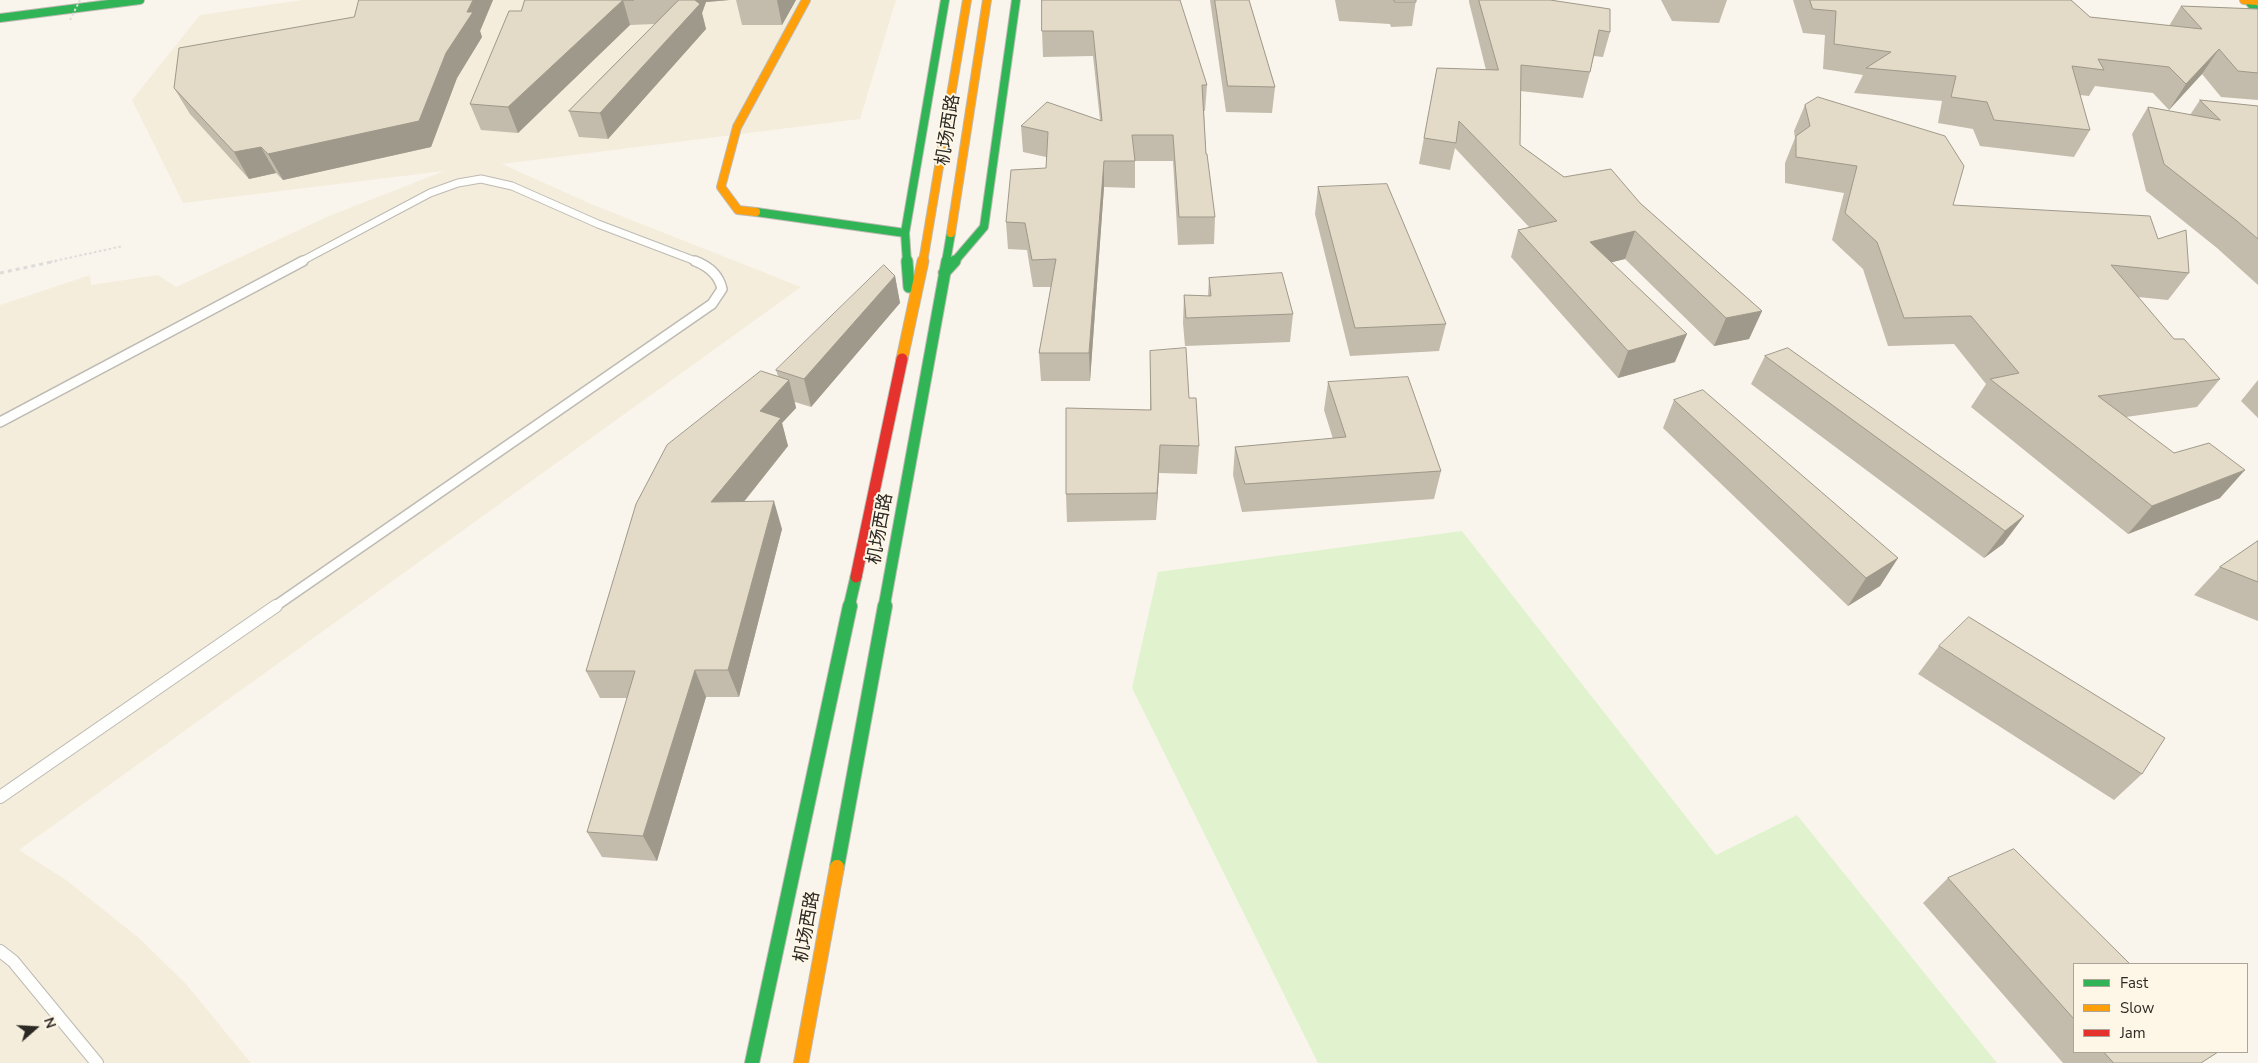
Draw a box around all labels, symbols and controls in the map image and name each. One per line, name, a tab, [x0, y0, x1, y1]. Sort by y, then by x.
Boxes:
street label: 机场西路	[933, 93, 965, 167]
street label: 机场西路	[864, 492, 898, 566]
street label: 机场西路	[791, 890, 825, 964]
legend	[2073, 963, 2248, 1053]
text: Fast	[2120, 973, 2148, 993]
text: Slow	[2120, 998, 2154, 1018]
north arrow	[10, 1003, 60, 1053]
text: N	[39, 1015, 60, 1031]
text: Jam	[2120, 1023, 2146, 1043]

